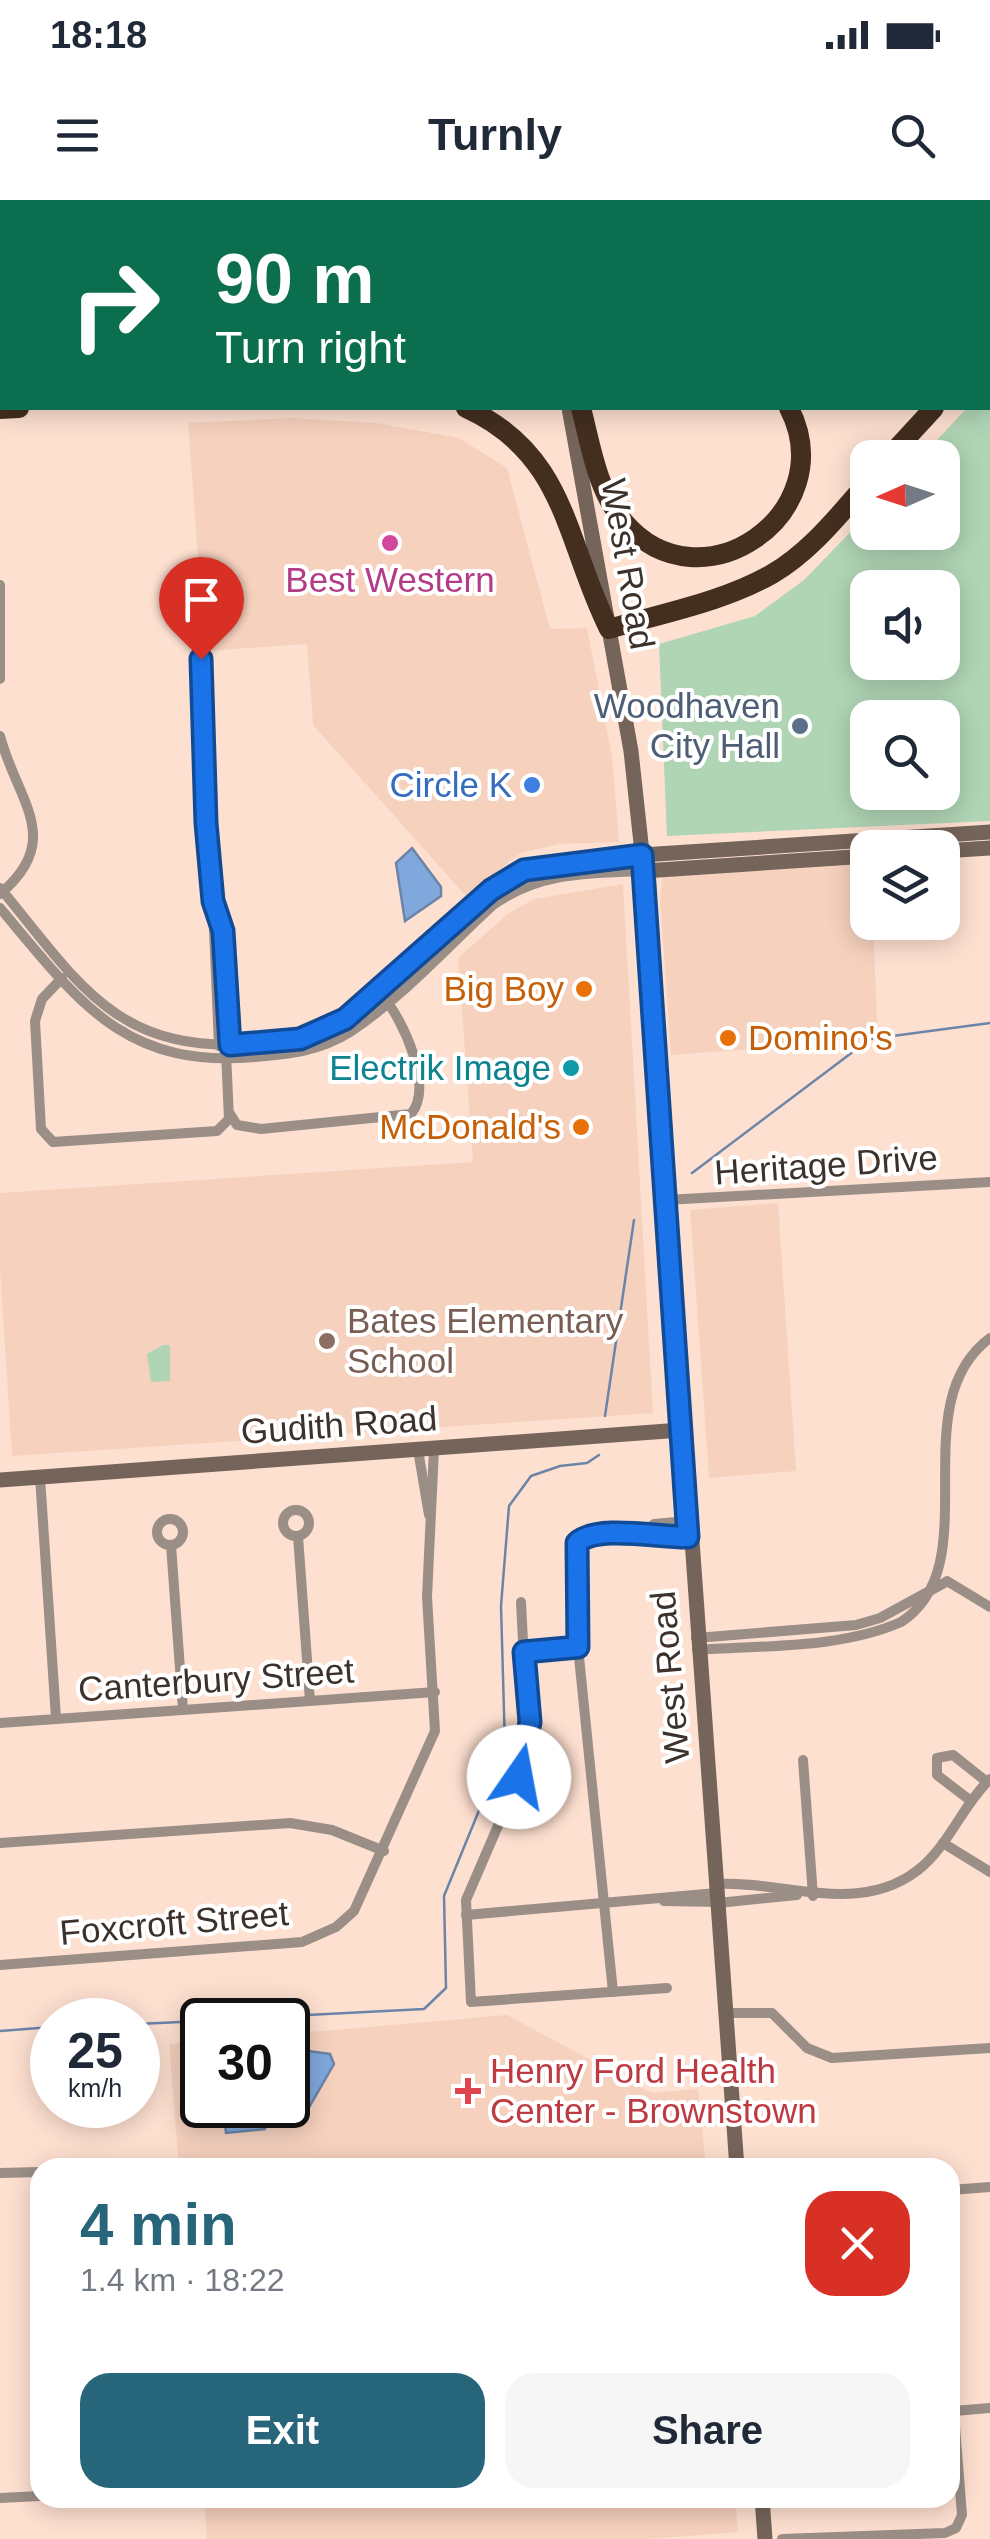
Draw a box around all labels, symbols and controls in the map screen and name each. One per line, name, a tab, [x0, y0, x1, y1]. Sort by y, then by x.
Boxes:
text: 18:18	[50, 14, 147, 56]
icon: menu	[50, 108, 105, 163]
icon: search	[885, 108, 940, 163]
text: Turnly	[428, 109, 562, 160]
icon: right	[50, 240, 180, 370]
text: 90 m	[215, 240, 375, 318]
text: Turn right	[215, 322, 406, 373]
north arrow	[850, 440, 960, 550]
map controls	[850, 440, 960, 940]
street label: West Road	[594, 476, 663, 652]
marker: Best Western	[379, 532, 401, 554]
pin	[159, 557, 244, 660]
place label: Best Western	[285, 560, 495, 599]
button: sound	[850, 570, 960, 680]
icon: arrive	[174, 572, 229, 627]
place label: Woodhaven City Hall	[594, 686, 780, 765]
button: search	[850, 700, 960, 810]
marker: Woodhaven City Hall	[789, 715, 811, 737]
place label: Circle K	[389, 765, 512, 804]
marker: Circle K	[521, 774, 543, 796]
button: layers	[850, 830, 960, 940]
place label: Big Boy	[443, 969, 564, 1008]
marker: Big Boy	[573, 978, 595, 1000]
place label: Domino's	[748, 1018, 893, 1057]
marker: Domino's	[717, 1027, 739, 1049]
place label: Electrik Image	[329, 1048, 551, 1087]
marker: Electrik Image	[560, 1057, 582, 1079]
place label: McDonald's	[379, 1107, 561, 1146]
marker: McDonald's	[570, 1116, 592, 1138]
street label: Heritage Drive	[713, 1137, 939, 1192]
place label: Bates Elementary School	[347, 1301, 624, 1380]
marker: Bates Elementary School	[316, 1330, 338, 1352]
street label: Gudith Road	[240, 1398, 438, 1451]
street label: West Road	[643, 1589, 696, 1765]
street label: Canterbury Street	[77, 1650, 355, 1709]
position arrow	[467, 1725, 571, 1829]
street label: Foxcroft Street	[58, 1893, 290, 1952]
speed limit sign: 30	[180, 1998, 310, 2128]
text: 25	[67, 2023, 123, 2079]
place label: Henry Ford Health Center - Brownstown	[490, 2051, 817, 2130]
text: km/h	[68, 2074, 122, 2102]
marker: Henry Ford Health Center - Brownstown	[455, 2078, 481, 2104]
text: 4 min	[80, 2191, 237, 2258]
button: close	[805, 2191, 910, 2296]
text: 1.4 km · 18:22	[80, 2262, 285, 2298]
button: Exit	[80, 2373, 485, 2488]
button: Share	[505, 2373, 910, 2488]

